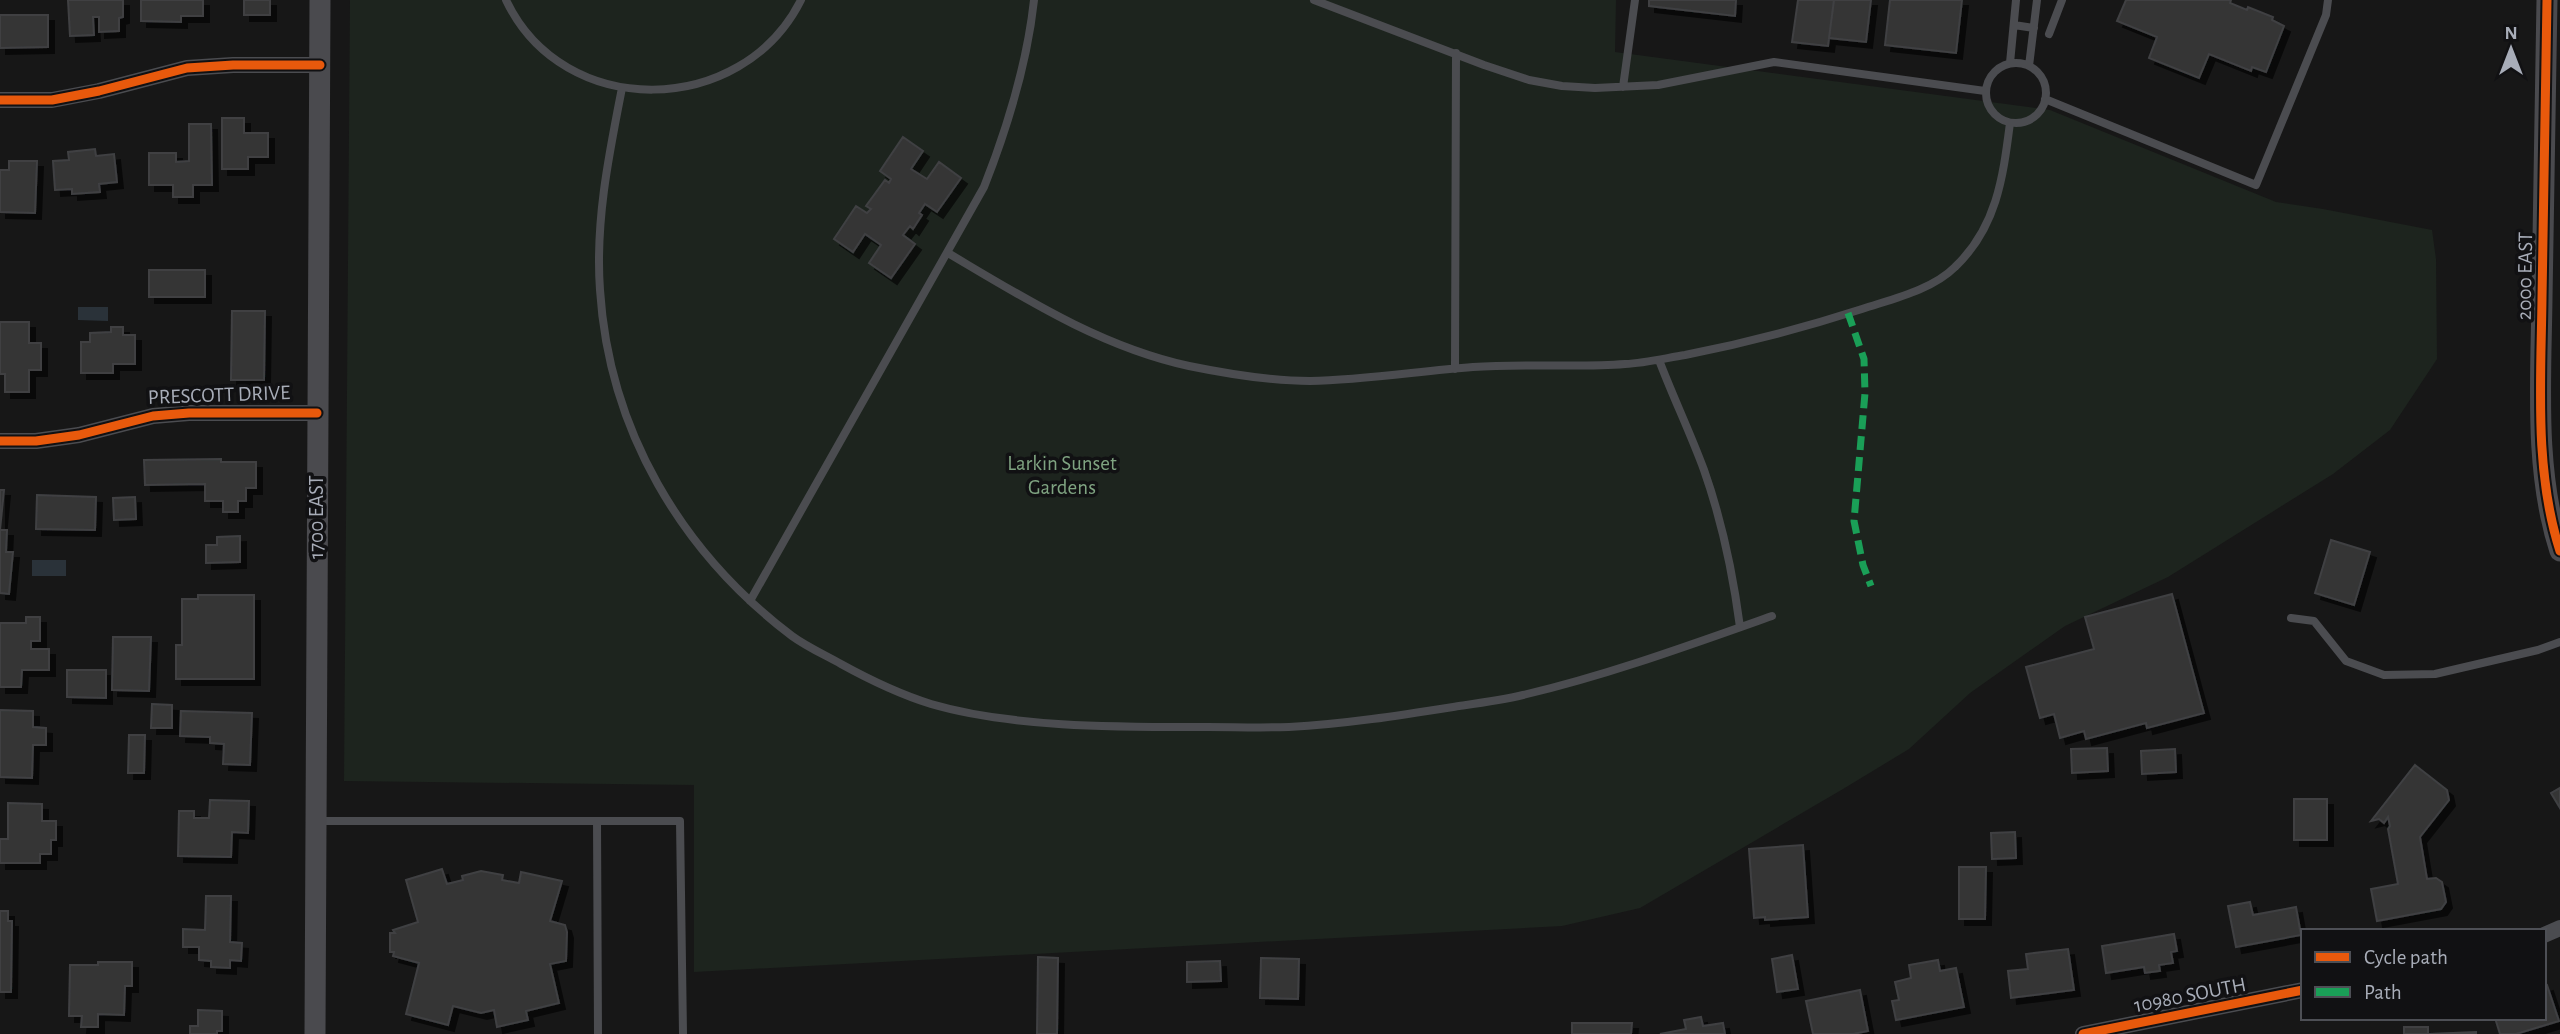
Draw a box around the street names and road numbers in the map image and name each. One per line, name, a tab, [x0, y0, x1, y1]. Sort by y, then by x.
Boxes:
street label: 2000 EAST	[2514, 232, 2536, 320]
street label: PRESCOTT DRIVE	[147, 382, 291, 408]
street label: 1700 EAST	[306, 475, 327, 559]
street label: 10980 SOUTH	[2132, 974, 2248, 1016]

